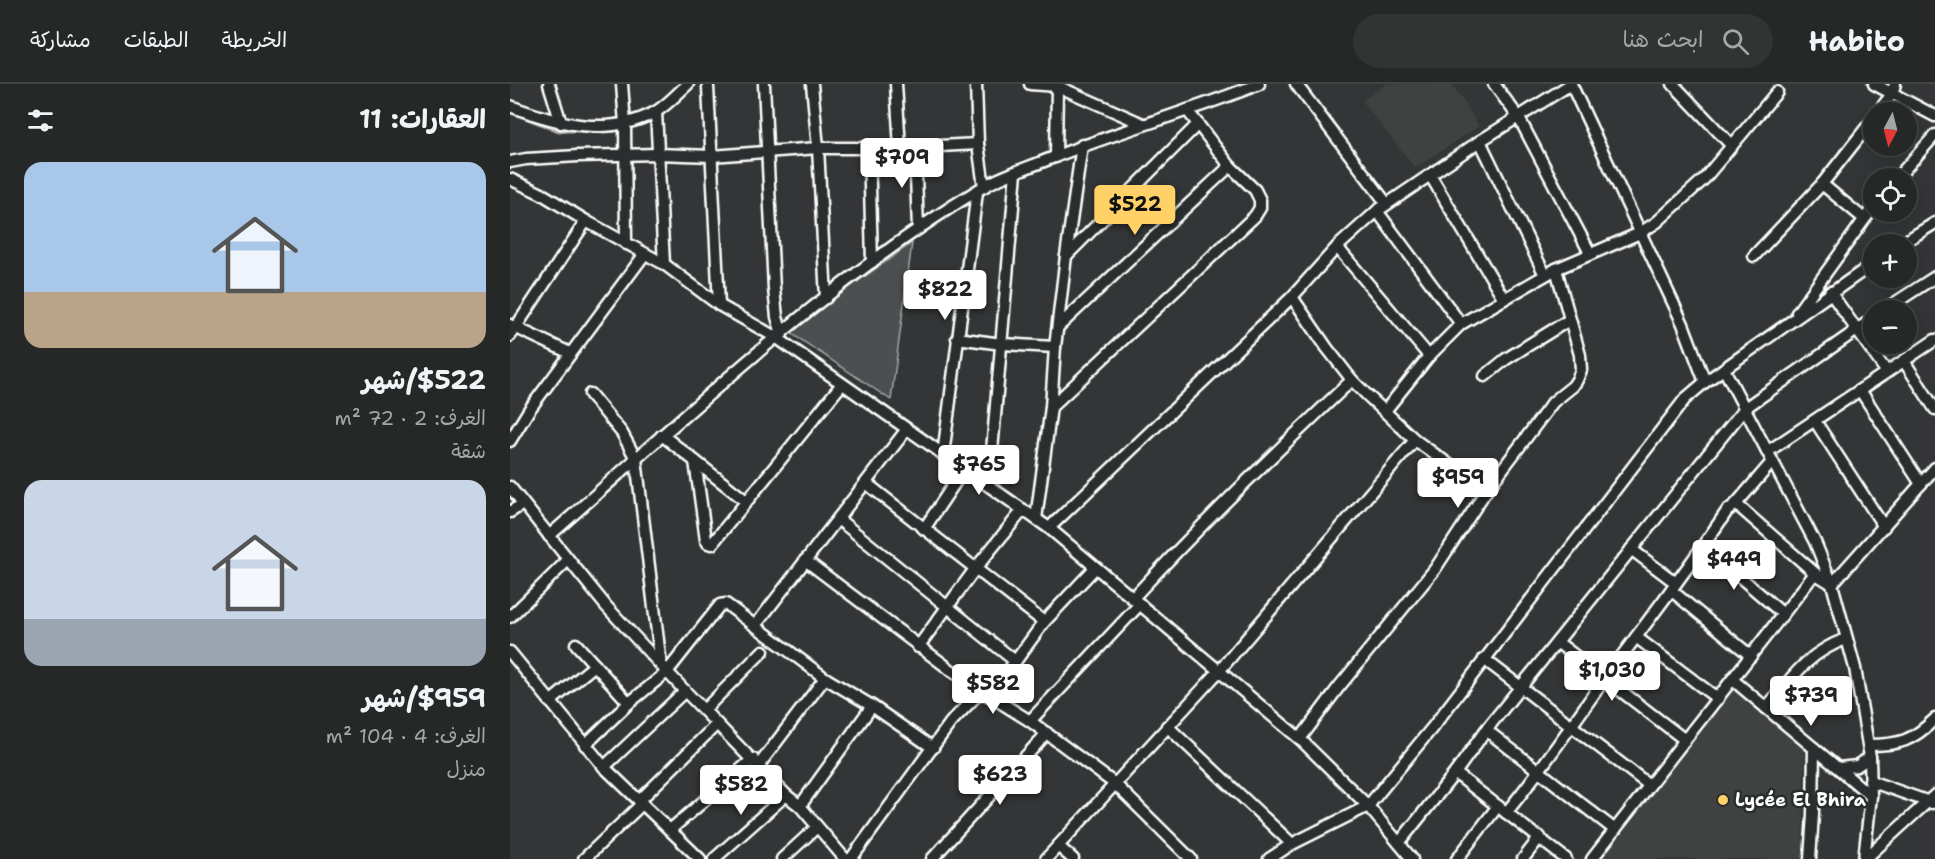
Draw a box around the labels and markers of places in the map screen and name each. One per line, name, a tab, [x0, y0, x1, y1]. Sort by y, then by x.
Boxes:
pin: $709	[866, 138, 938, 189]
pin: $522	[1099, 185, 1171, 236]
pin: $822	[909, 270, 981, 321]
pin: $765	[943, 445, 1015, 496]
pin: $959	[1422, 458, 1494, 509]
pin: $449	[1698, 540, 1770, 591]
pin: $1,030	[1563, 651, 1661, 702]
pin: $582	[957, 664, 1029, 715]
pin: $739	[1775, 676, 1847, 727]
pin: $623	[964, 755, 1036, 806]
pin: $582	[705, 765, 777, 816]
place label: Lycée El Bhira	[1735, 788, 1867, 812]
marker: Lycée El Bhira	[1716, 793, 1730, 807]

